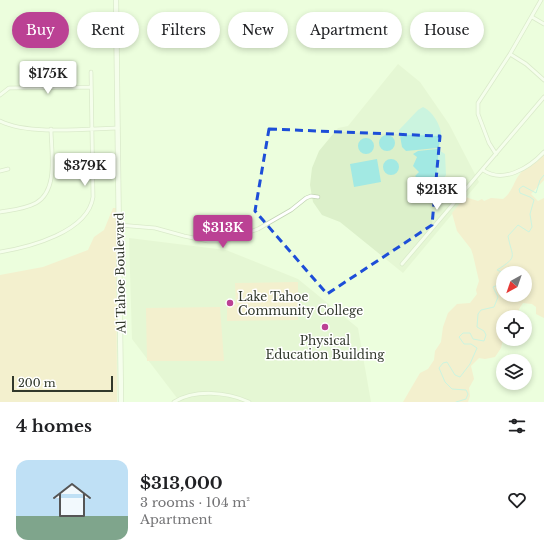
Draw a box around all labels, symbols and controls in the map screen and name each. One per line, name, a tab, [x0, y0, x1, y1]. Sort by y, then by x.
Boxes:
chip: Buy	[12, 12, 69, 48]
chip: Rent	[77, 12, 139, 48]
chip: Filters	[147, 12, 220, 48]
chip: New	[228, 12, 288, 48]
chip: Apartment	[296, 12, 402, 48]
chip: House	[410, 12, 484, 48]
pin: $175K	[20, 61, 76, 95]
text: $175K	[29, 65, 68, 82]
pin: $379K	[57, 153, 113, 187]
text: $379K	[64, 157, 106, 174]
pin: $213K	[409, 177, 465, 211]
text: $213K	[416, 181, 458, 198]
street label: Al Tahoe Boulevard	[111, 212, 129, 335]
pin: $313K	[195, 215, 251, 249]
text: $313K	[202, 219, 244, 236]
north arrow	[496, 266, 532, 302]
map controls	[496, 266, 532, 390]
place label: Lake Tahoe Community College	[238, 289, 363, 318]
marker: Lake Tahoe Community College	[225, 298, 235, 308]
button: locate	[496, 310, 532, 346]
marker: Physical Education Building	[320, 322, 330, 332]
place label: Physical Education Building	[266, 333, 385, 362]
button: layers	[496, 354, 532, 390]
scale bar	[12, 374, 113, 393]
text: 200 m	[18, 376, 55, 390]
icon: filters	[506, 415, 528, 437]
text: 4 homes	[16, 416, 92, 437]
text: $313,000	[140, 473, 223, 494]
icon: home	[48, 476, 96, 524]
icon: heart	[506, 489, 528, 511]
text: 3 rooms · 104 m²	[140, 494, 250, 511]
text: Apartment	[140, 511, 212, 528]

